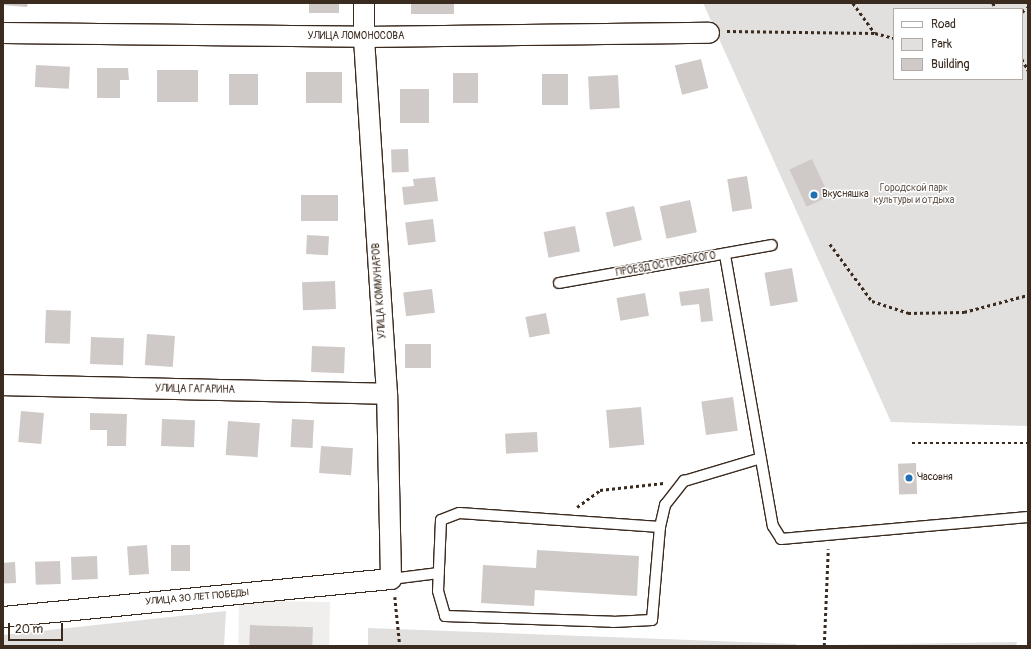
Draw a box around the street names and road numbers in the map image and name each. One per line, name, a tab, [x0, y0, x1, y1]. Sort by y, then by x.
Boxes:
street label: УЛИЦА ЛОМОНОСОВА	[307, 31, 405, 43]
street label: УЛИЦА КОММУНАРОВ	[371, 243, 389, 339]
street label: ПРОЕЗД ОСТРОВСКОГО	[615, 250, 717, 280]
street label: УЛИЦА ГАГАРИНА	[155, 383, 235, 397]
street label: УЛИЦА 30 ЛЕТ ПОБЕДЫ	[145, 587, 249, 609]

